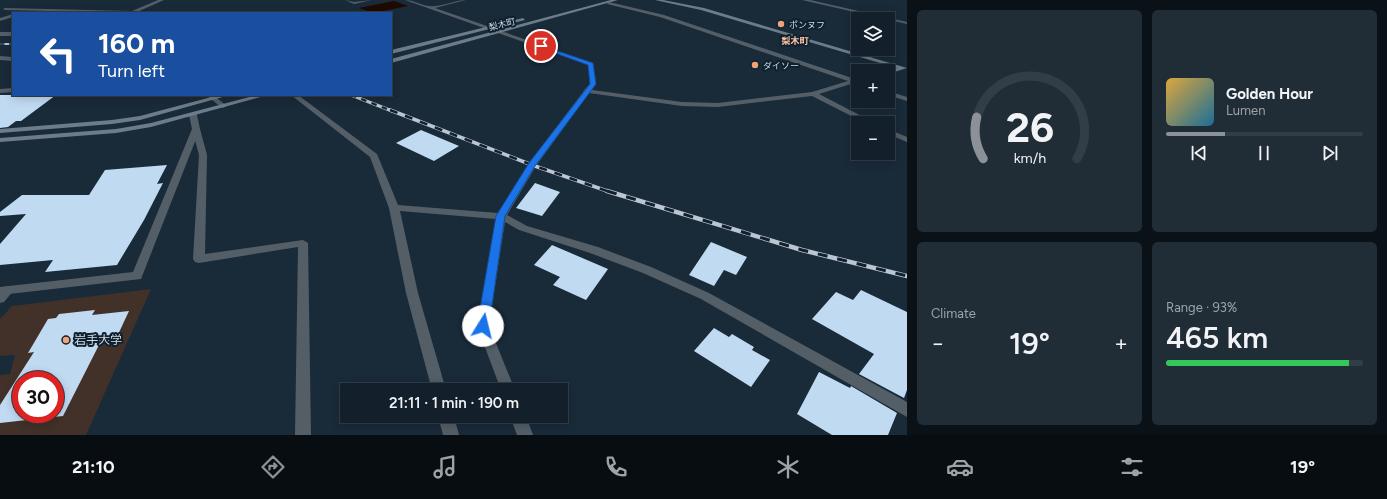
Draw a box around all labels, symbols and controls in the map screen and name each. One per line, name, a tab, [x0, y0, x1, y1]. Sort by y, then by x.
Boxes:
map controls	[851, 12, 895, 160]
button: layers	[851, 12, 895, 56]
street label: 梨木町	[488, 15, 516, 33]
marker: ポンヌフ	[776, 19, 786, 29]
place label: ポンヌフ	[789, 19, 825, 30]
text: 160 m	[98, 26, 175, 60]
icon: left	[32, 28, 84, 80]
pin	[524, 29, 558, 63]
icon: arrive	[530, 35, 552, 57]
district label: 梨木町	[781, 35, 809, 46]
text: Turn left	[98, 60, 165, 82]
marker: ダイソー	[750, 60, 760, 70]
place label: ダイソー	[763, 60, 799, 71]
button: +	[851, 64, 895, 108]
text: Golden Hour	[1226, 85, 1313, 103]
text: 26	[1005, 102, 1054, 152]
text: Lumen	[1226, 103, 1265, 118]
button: −	[851, 116, 895, 160]
icon: previous	[1188, 142, 1210, 164]
icon: pause	[1253, 142, 1275, 164]
icon: next	[1319, 142, 1341, 164]
text: km/h	[1013, 148, 1046, 166]
text: Range · 93%	[1166, 300, 1237, 315]
position arrow	[462, 305, 504, 347]
text: Climate	[931, 306, 976, 321]
text: 465 km	[1166, 319, 1268, 356]
text: 19°	[1009, 325, 1050, 362]
text: −	[931, 330, 945, 357]
text: +	[1114, 330, 1128, 357]
place label: 岩手大学	[74, 333, 122, 347]
marker: 岩手大学	[61, 335, 71, 345]
speed limit sign: 30	[12, 371, 64, 423]
text: 21:11 · 1 min · 190 m	[389, 394, 519, 412]
icon: directions	[259, 453, 287, 481]
icon: music	[431, 453, 459, 481]
icon: phone	[602, 453, 630, 481]
icon: climate	[774, 453, 802, 481]
icon: car	[946, 453, 974, 481]
icon: filters	[1118, 453, 1146, 481]
text: 21:10	[72, 456, 115, 478]
text: 19°	[1290, 456, 1315, 478]

